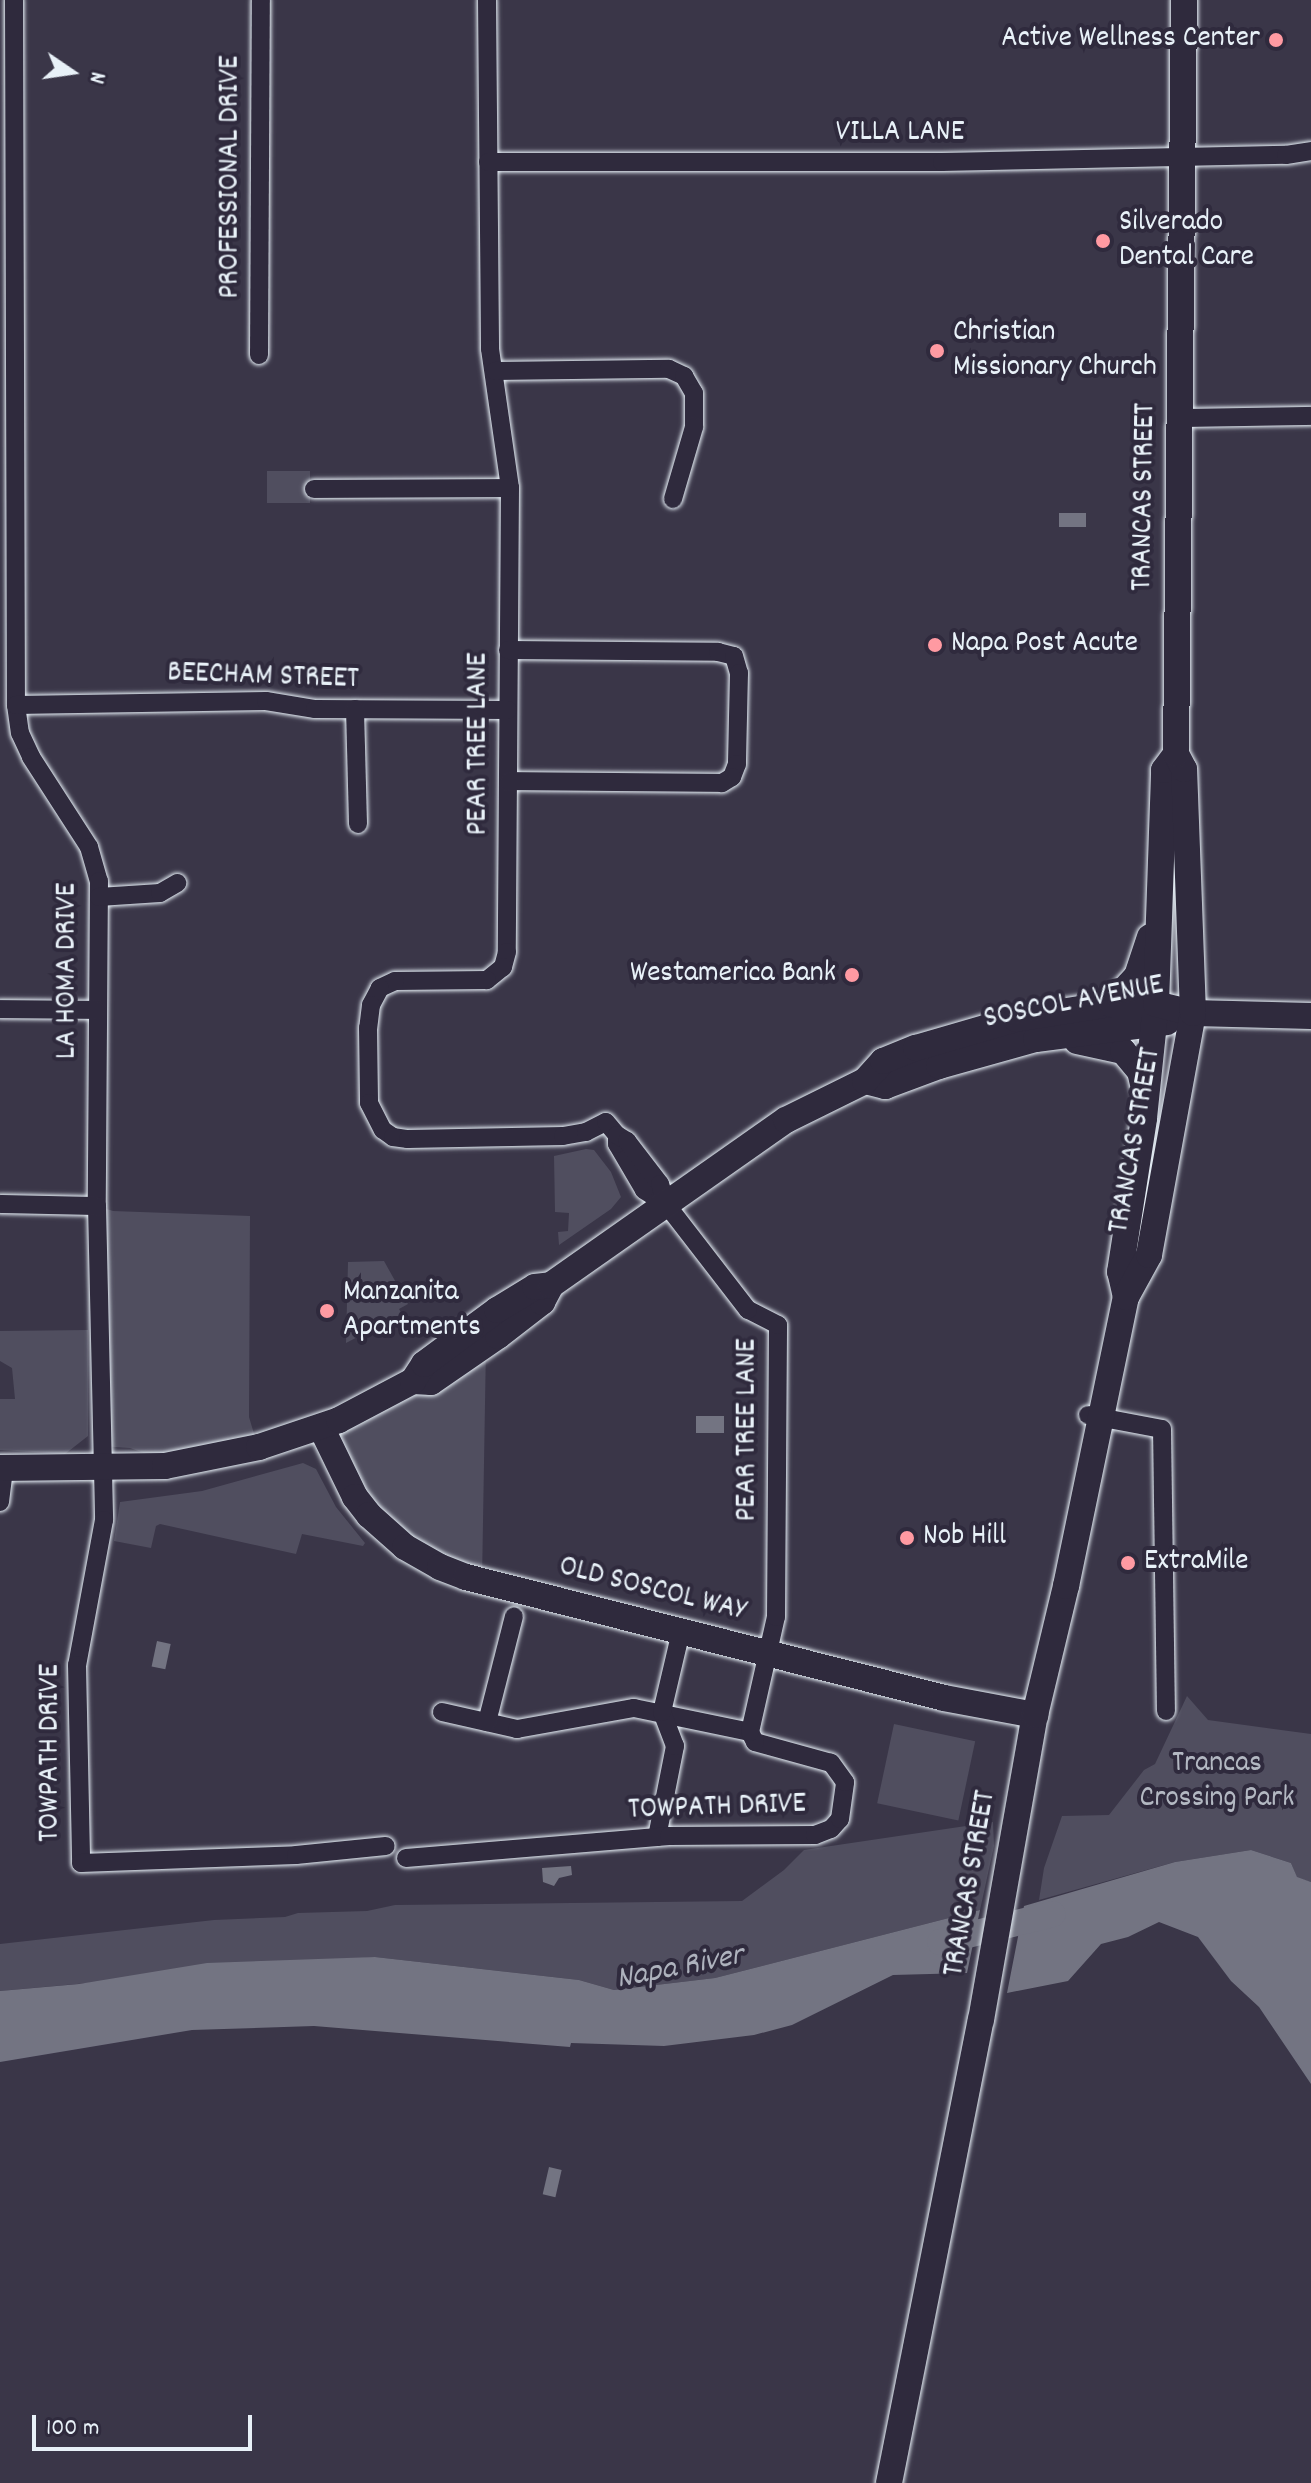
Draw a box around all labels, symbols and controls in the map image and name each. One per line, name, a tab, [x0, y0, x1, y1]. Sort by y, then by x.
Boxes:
place label: Active Wellness Center	[1001, 22, 1260, 58]
marker: Active Wellness Center	[1267, 31, 1285, 49]
north arrow	[32, 32, 112, 112]
street label: PROFESSIONAL DRIVE	[214, 55, 250, 299]
text: N	[80, 69, 112, 86]
street label: VILLA LANE	[836, 116, 964, 152]
place label: Silverado Dental Care	[1119, 206, 1254, 276]
marker: Silverado Dental Care	[1094, 232, 1112, 250]
place label: Christian Missionary Church	[953, 316, 1157, 386]
marker: Christian Missionary Church	[928, 342, 946, 360]
street label: TRANCAS STREET	[1126, 403, 1166, 591]
place label: Napa Post Acute	[951, 627, 1138, 663]
marker: Napa Post Acute	[926, 636, 944, 654]
street label: PEAR TREE LANE	[462, 653, 498, 835]
street label: BEECHAM STREET	[167, 657, 359, 699]
street label: LA HOMA DRIVE	[51, 883, 87, 1059]
place label: Westamerica Bank	[630, 957, 836, 993]
marker: Westamerica Bank	[843, 966, 861, 984]
street label: SOSCOL AVENUE	[981, 969, 1167, 1039]
street label: TRANCAS STREET	[1103, 1045, 1171, 1237]
place label: Manzanita Apartments	[343, 1276, 481, 1346]
marker: Manzanita Apartments	[318, 1302, 336, 1320]
street label: PEAR TREE LANE	[731, 1339, 767, 1521]
place label: Nob Hill	[923, 1520, 1006, 1556]
marker: Nob Hill	[898, 1529, 916, 1547]
place label: ExtraMile	[1144, 1545, 1248, 1581]
street label: OLD SOSCOL WAY	[555, 1550, 749, 1632]
marker: ExtraMile	[1119, 1554, 1137, 1572]
street label: TOWPATH DRIVE	[34, 1664, 70, 1842]
park label: Trancas Crossing Park	[1139, 1747, 1295, 1818]
street label: TOWPATH DRIVE	[627, 1788, 807, 1830]
street label: TRANCAS STREET	[938, 1788, 1006, 1980]
water label: Napa River	[613, 1938, 747, 2000]
scale bar	[36, 2399, 256, 2449]
text: 100 m	[46, 2412, 99, 2446]

